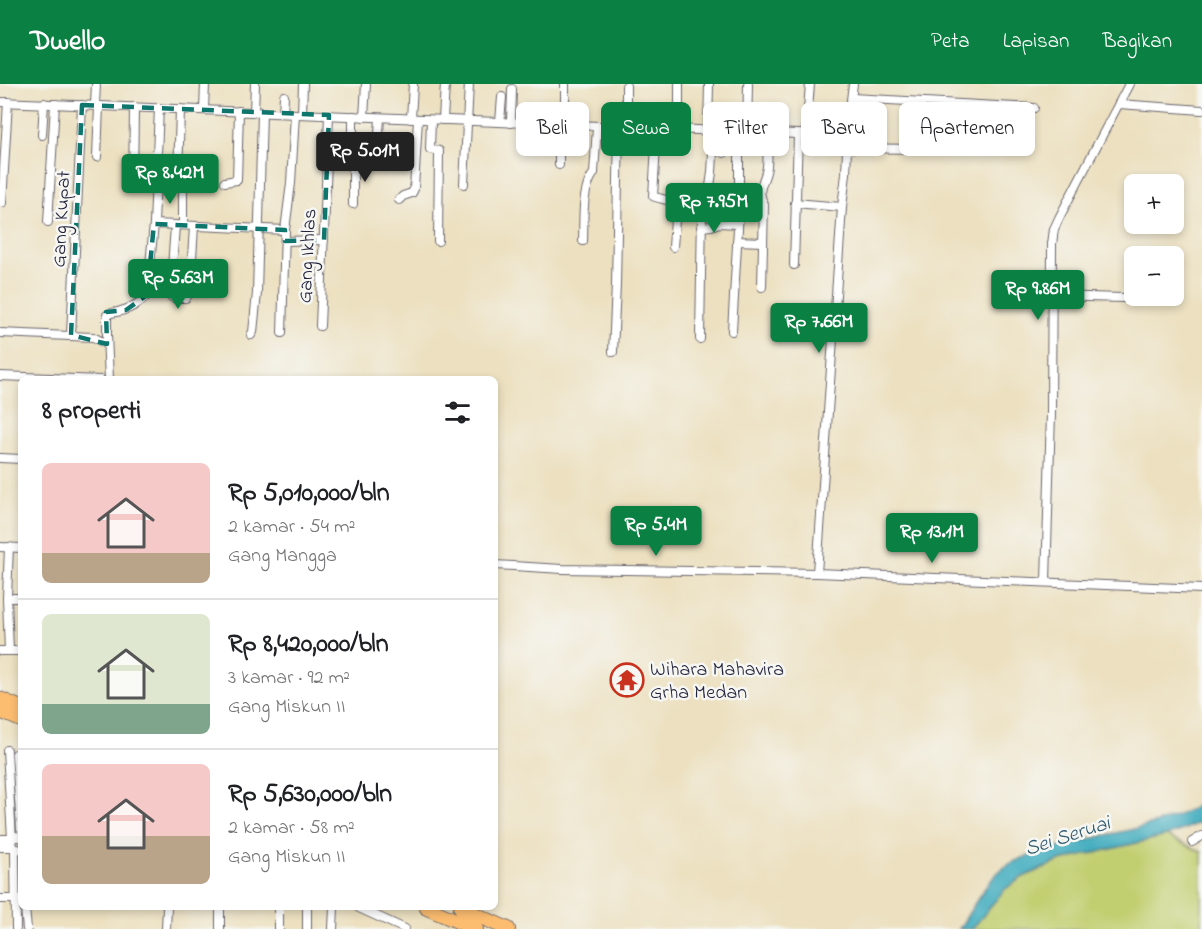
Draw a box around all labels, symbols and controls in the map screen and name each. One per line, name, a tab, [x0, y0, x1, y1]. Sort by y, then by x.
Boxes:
text: Dwello	[30, 22, 105, 63]
text: Peta	[931, 27, 970, 57]
text: Lapisan	[1003, 27, 1069, 57]
text: Bagikan	[1102, 27, 1172, 57]
chip: Beli	[516, 102, 589, 156]
chip: Sewa	[601, 102, 691, 156]
chip: Filter	[703, 102, 789, 156]
chip: Baru	[801, 102, 887, 156]
chip: Apartemen	[899, 102, 1035, 156]
pin: Rp 5.01M	[303, 132, 427, 183]
text: Rp 5.01M	[330, 137, 400, 166]
pin: Rp 8.42M	[108, 154, 232, 205]
text: Rp 8.42M	[136, 159, 204, 188]
street label: Gang Kupat	[45, 170, 81, 268]
map controls	[1124, 174, 1184, 306]
button: +	[1124, 174, 1184, 234]
pin: Rp 7.95M	[652, 183, 776, 234]
text: Rp 7.95M	[680, 188, 748, 217]
street label: Gang Ikhlas	[292, 208, 326, 304]
button: −	[1124, 246, 1184, 306]
pin: Rp 5.63M	[116, 259, 240, 310]
text: Rp 5.63M	[142, 264, 214, 293]
pin: Rp 9.86M	[976, 270, 1100, 321]
text: Rp 9.86M	[1005, 275, 1071, 304]
pin: Rp 7.66M	[757, 303, 881, 354]
text: Rp 7.66M	[785, 308, 854, 337]
text: 8 properti	[42, 393, 141, 431]
icon: filters	[441, 396, 474, 429]
text: Rp 5,010,000/bln	[228, 475, 389, 513]
icon: home	[90, 487, 162, 559]
pin: Rp 5.4M	[601, 506, 711, 557]
text: Rp 5.4M	[625, 511, 687, 540]
text: 2 kamar · 54 m²	[228, 513, 355, 542]
pin: Rp 13.1M	[870, 513, 994, 564]
text: Rp 13.1M	[900, 518, 964, 547]
text: Gang Mangga	[228, 542, 337, 571]
text: Rp 8,420,000/bln	[228, 626, 388, 664]
icon: home	[90, 638, 162, 710]
place label: Wihara Mahavira Grha Medan	[650, 656, 784, 708]
temple icon: Wihara Mahavira Grha Medan	[609, 662, 645, 698]
text: 3 kamar · 92 m²	[228, 664, 350, 693]
text: Gang Miskun II	[228, 693, 346, 722]
text: Rp 5,630,000/bln	[228, 776, 392, 814]
icon: home	[90, 788, 162, 860]
water label: Sei Seruai	[1021, 808, 1116, 865]
text: 2 kamar · 58 m²	[228, 814, 355, 843]
text: Gang Miskun II	[228, 843, 346, 872]

